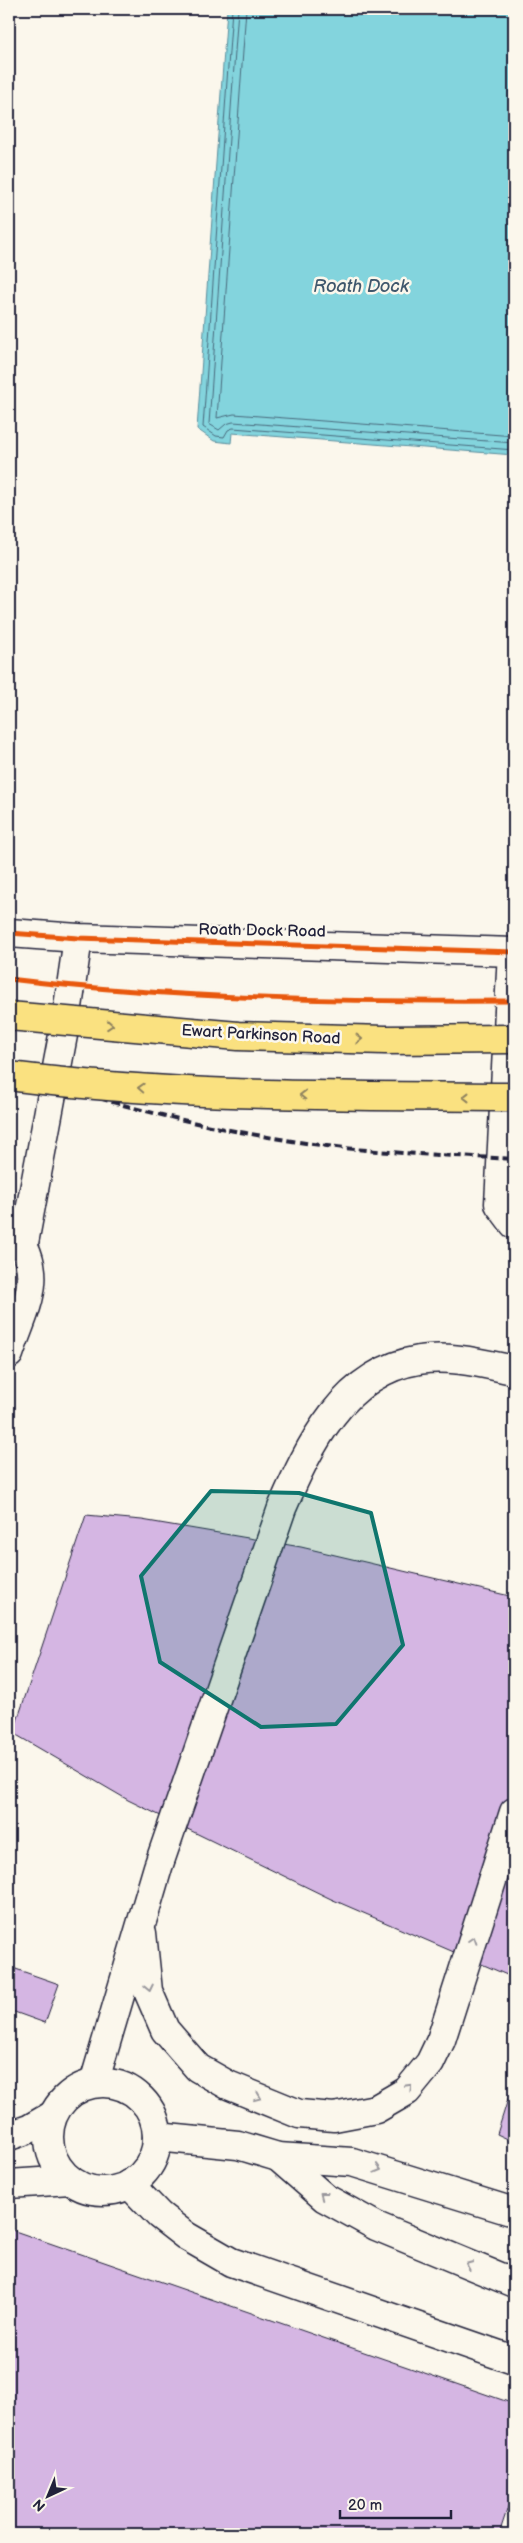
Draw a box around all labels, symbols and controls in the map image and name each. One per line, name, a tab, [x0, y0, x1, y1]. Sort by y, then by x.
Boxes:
water label: Roath Dock	[313, 276, 410, 297]
street label: Roath Dock Road	[198, 920, 326, 942]
one-way arrow	[106, 1020, 114, 1031]
street label: Ewart Parkinson Road	[181, 1021, 341, 1049]
one-way arrow	[356, 1034, 363, 1044]
one-way arrow	[136, 1083, 144, 1094]
one-way arrow	[299, 1089, 307, 1100]
one-way arrow	[461, 1092, 469, 1102]
one-way arrow	[467, 1936, 477, 1945]
one-way arrow	[143, 1983, 154, 1992]
one-way arrow	[403, 2084, 412, 2093]
one-way arrow	[253, 2091, 262, 2101]
one-way arrow	[373, 2164, 382, 2174]
one-way arrow	[319, 2192, 328, 2201]
one-way arrow	[465, 2261, 474, 2272]
north arrow	[22, 2470, 72, 2520]
scale bar	[340, 2488, 452, 2520]
text: N	[30, 2495, 49, 2515]
text: 20 m	[348, 2496, 382, 2515]

